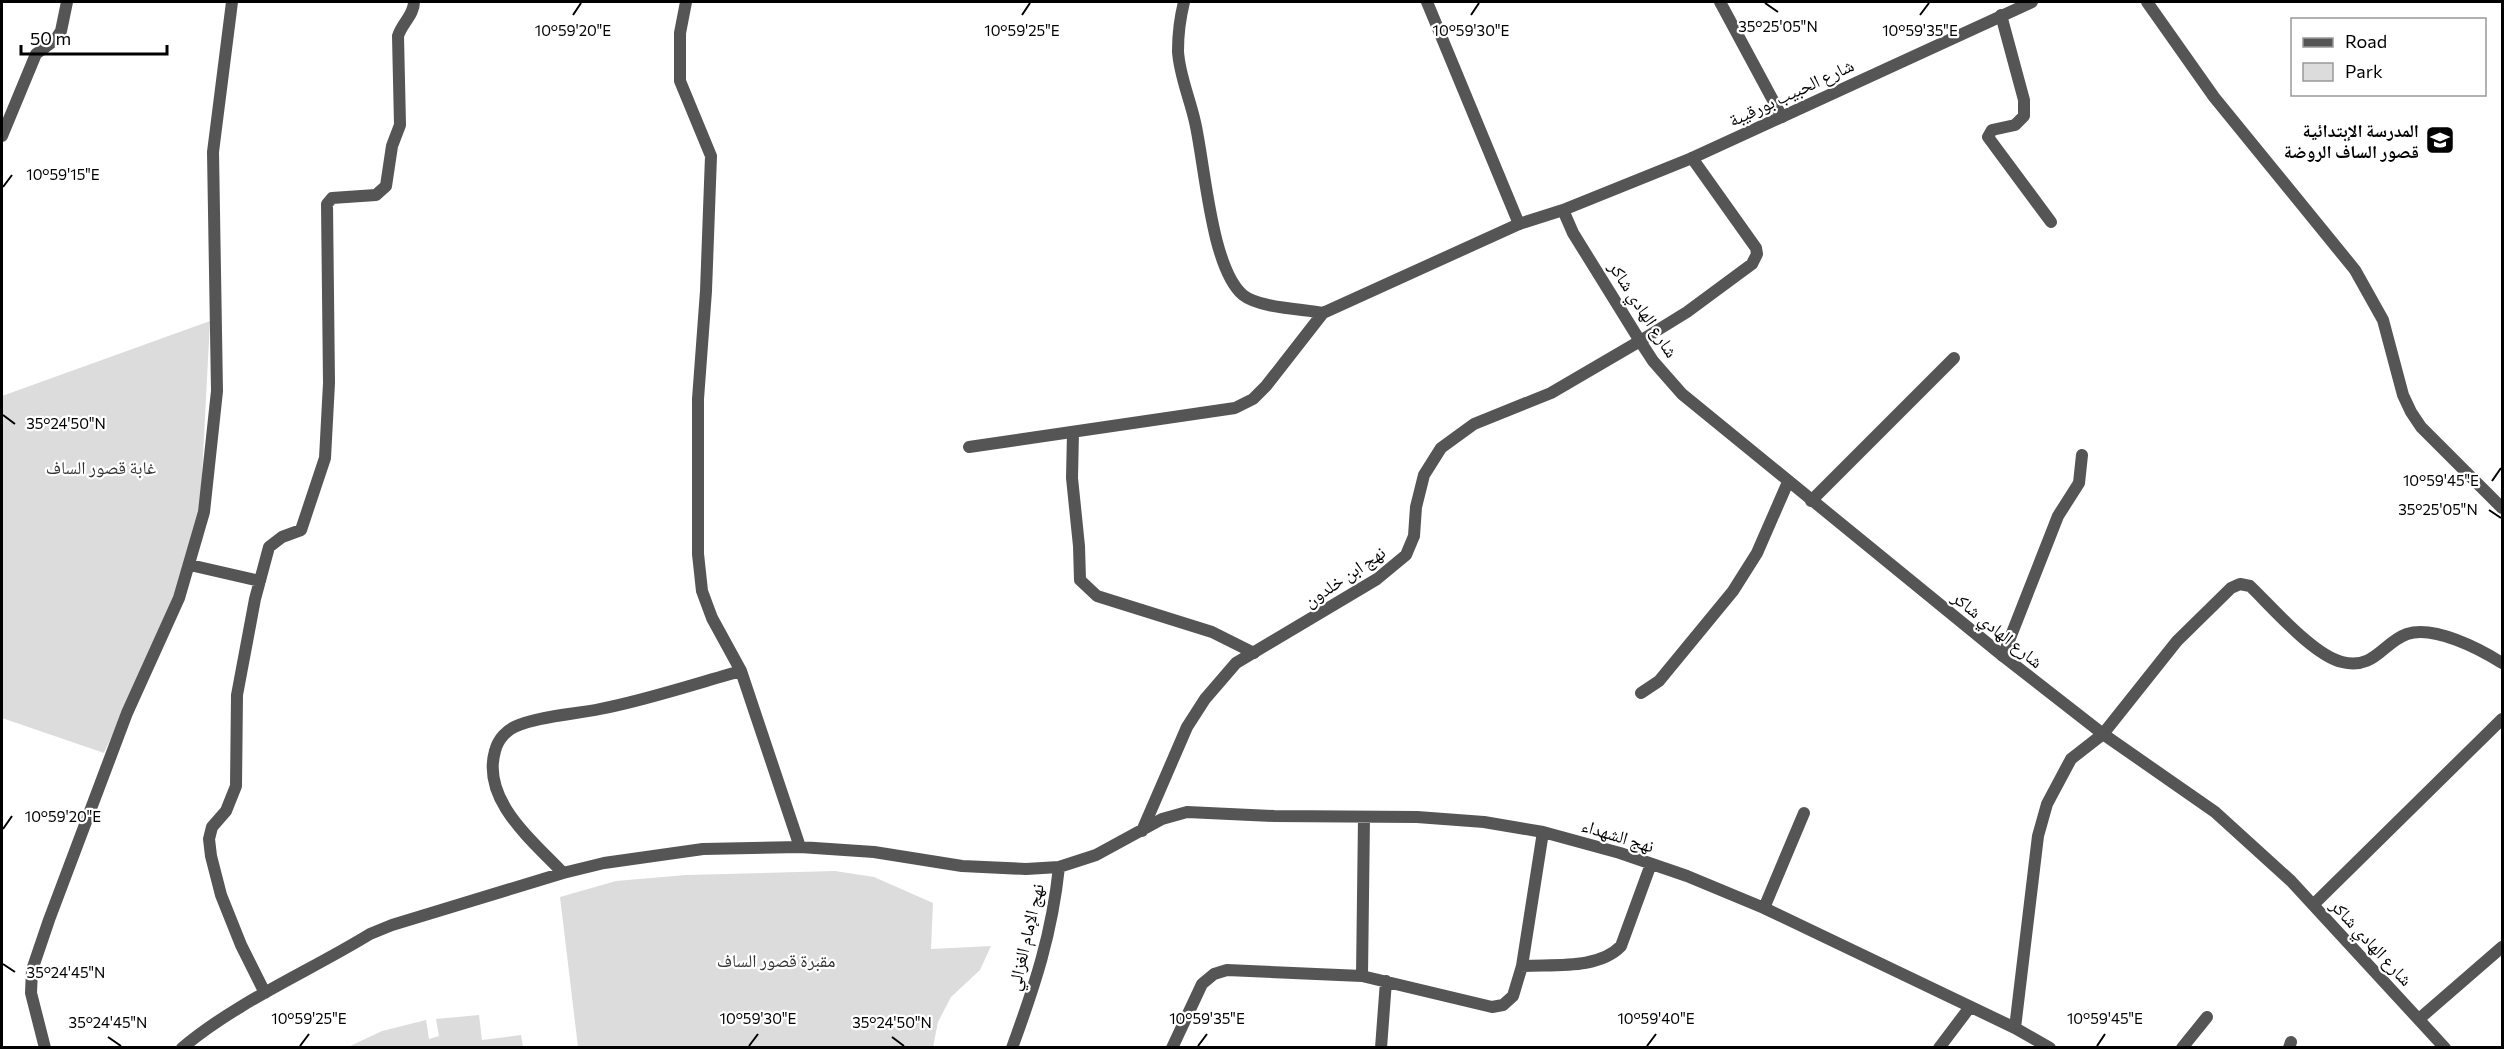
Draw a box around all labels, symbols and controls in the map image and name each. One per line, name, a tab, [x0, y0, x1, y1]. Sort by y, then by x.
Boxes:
text: 35°25'05"N	[1738, 17, 1818, 35]
scale bar	[21, 18, 166, 56]
legend	[2291, 18, 2486, 96]
text: 10°59'20"E	[535, 21, 611, 39]
text: 10°59'25"E	[984, 21, 1060, 39]
text: 10°59'30"E	[1433, 21, 1509, 39]
text: 10°59'35"E	[1882, 21, 1958, 39]
text: 50 m	[30, 27, 71, 49]
text: Road	[2345, 30, 2387, 52]
street label: شارع الحبيب بورقيبة	[1725, 53, 1857, 131]
text: Park	[2345, 60, 2383, 82]
place label: المدرسة الإبتدائية قصور الساف الروضة	[2284, 119, 2419, 162]
school or university icon: المدرسة الإبتدائية قصور الساف الروضة	[2424, 124, 2456, 156]
text: 10°59'15"E	[26, 165, 100, 183]
street label: شارع الهادي شاكر	[1600, 256, 1683, 364]
text: 35°24'50"N	[26, 414, 106, 432]
park label: غابة قصور الساف	[46, 456, 156, 479]
text: 10°59'45"E	[2403, 471, 2479, 489]
text: 35°25'05"N	[2398, 500, 2478, 518]
street label: نهج ابن خلدون	[1299, 541, 1390, 613]
street label: شارع الهادي شاكر	[1945, 585, 2048, 676]
text: 10°59'20"E	[25, 807, 101, 825]
street label: نهج الشهداء	[1578, 814, 1657, 858]
street label: نهج الإمام الغزالي	[1002, 881, 1052, 994]
street label: شارع الهادي شاكر	[2322, 893, 2418, 993]
park label: مقبرة قصور الساف	[717, 949, 835, 972]
text: 35°24'45"N	[27, 963, 105, 981]
text: 10°59'25"E	[271, 1009, 347, 1027]
text: 10°59'30"E	[720, 1009, 796, 1027]
text: 10°59'35"E	[1169, 1009, 1245, 1027]
text: 10°59'40"E	[1617, 1009, 1695, 1027]
text: 10°59'45"E	[2067, 1009, 2143, 1027]
text: 35°24'45"N	[69, 1013, 147, 1031]
text: 35°24'50"N	[852, 1013, 932, 1031]

